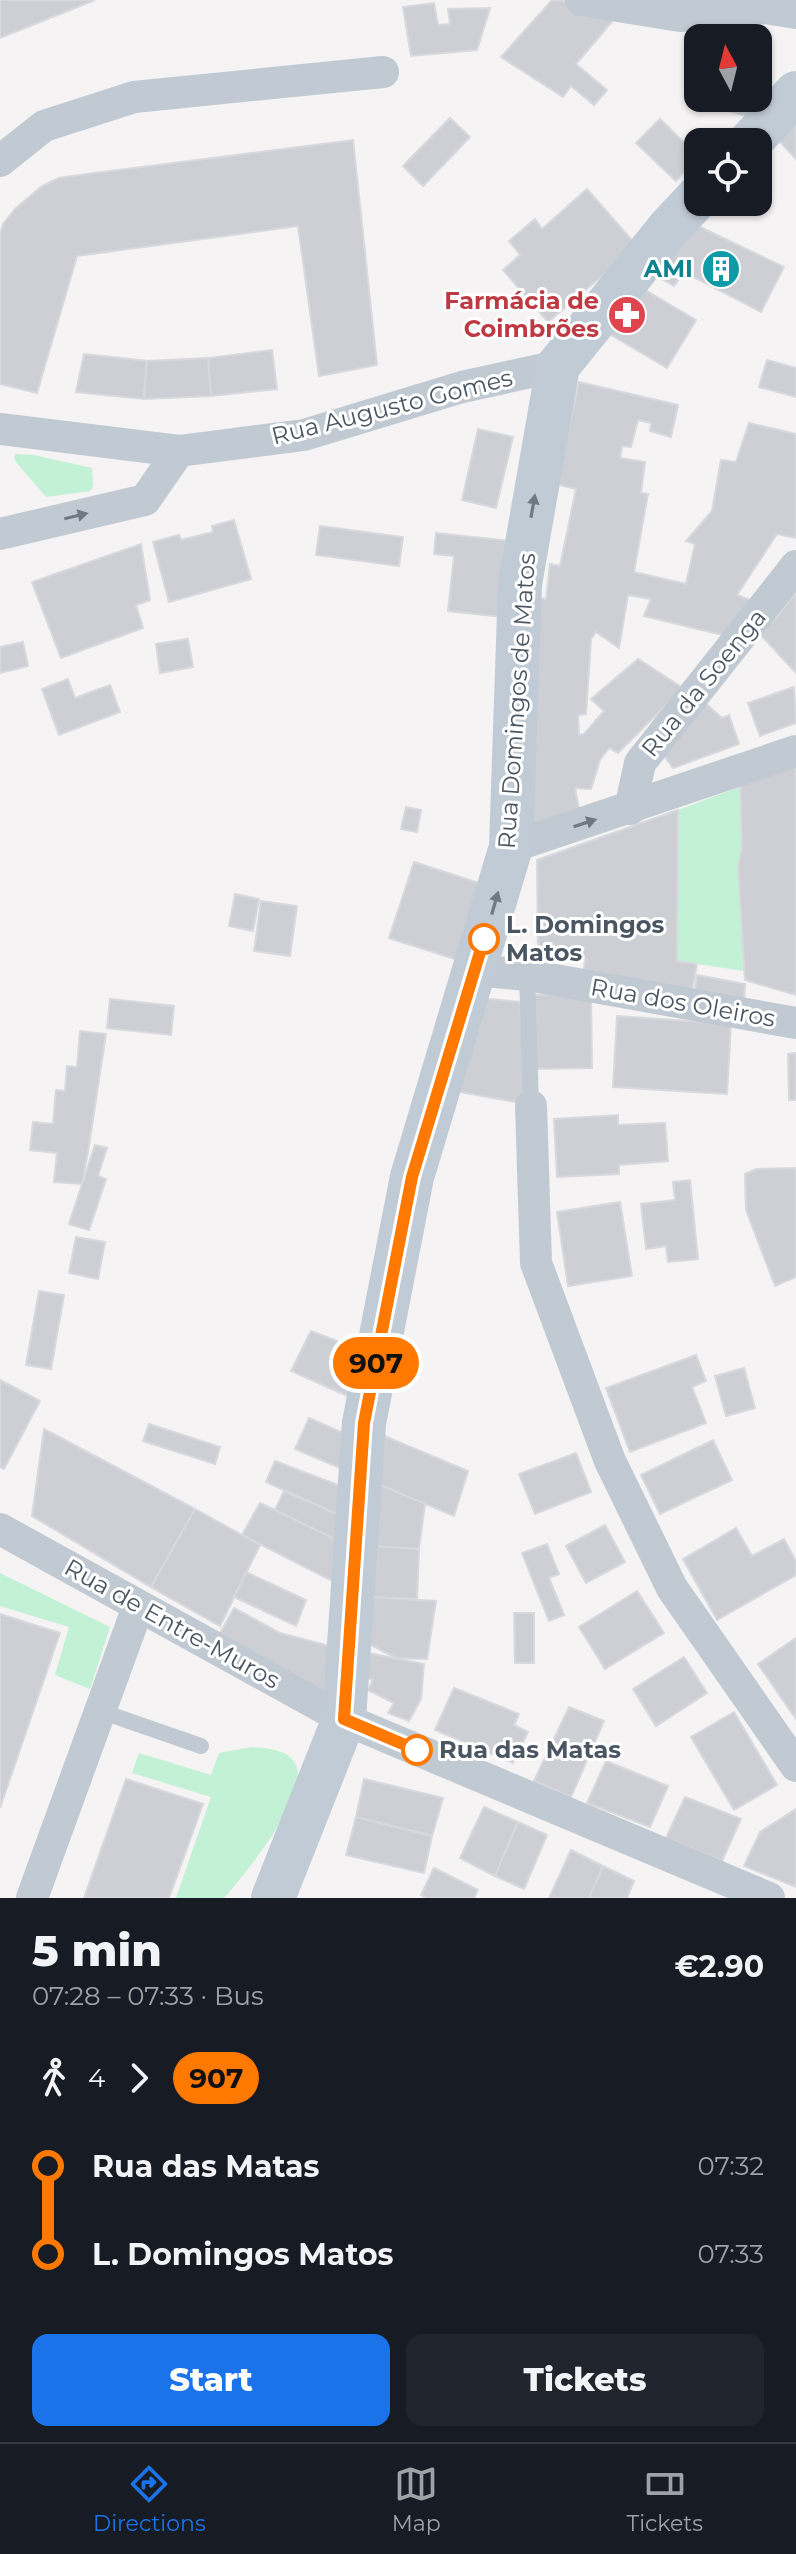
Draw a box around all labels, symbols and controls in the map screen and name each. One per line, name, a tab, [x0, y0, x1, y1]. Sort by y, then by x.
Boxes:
north arrow	[684, 24, 772, 112]
map controls	[684, 24, 772, 216]
button: locate	[684, 128, 772, 216]
building icon: AMI	[700, 248, 742, 290]
place label: AMI	[643, 254, 693, 283]
place label: Farmácia de Coimbrões	[444, 286, 599, 343]
pharmacy icon: Farmácia de Coimbrões	[606, 294, 648, 336]
street label: Rua Augusto Gomes	[268, 363, 515, 450]
one-way arrow	[528, 493, 540, 518]
one-way arrow	[64, 509, 89, 522]
street label: Rua Domingos de Matos	[492, 552, 541, 850]
street label: Rua da Soenga	[635, 603, 772, 762]
one-way arrow	[573, 817, 597, 829]
one-way arrow	[489, 890, 502, 914]
place label: L. Domingos Matos	[506, 910, 664, 967]
marker: L. Domingos Matos	[469, 924, 499, 954]
street label: Rua dos Oleiros	[589, 972, 778, 1033]
line badge: 907	[330, 1337, 422, 1389]
text: 907	[349, 1346, 403, 1380]
street label: Rua de Entre-Muros	[60, 1552, 285, 1695]
marker: Rua das Matas	[402, 1735, 432, 1765]
place label: Rua das Matas	[439, 1735, 621, 1764]
text: 5 min	[32, 1923, 162, 1977]
text: €2.90	[674, 1948, 764, 1985]
text: 07:28 – 07:33 · Bus	[32, 1980, 264, 2012]
icon: walk	[32, 2056, 76, 2100]
icon: forward	[117, 2056, 161, 2100]
text: 907	[189, 2061, 243, 2095]
text: 4	[88, 2062, 105, 2094]
text: Rua das Matas	[92, 2148, 319, 2185]
text: 07:32	[697, 2150, 764, 2182]
text: L. Domingos Matos	[92, 2236, 394, 2273]
text: 07:33	[697, 2238, 764, 2270]
button: Start	[32, 2334, 390, 2426]
button: Tickets	[406, 2334, 764, 2426]
tab: Directions	[93, 2462, 206, 2537]
tab: Map	[392, 2462, 441, 2537]
tab: Tickets	[627, 2462, 703, 2537]

